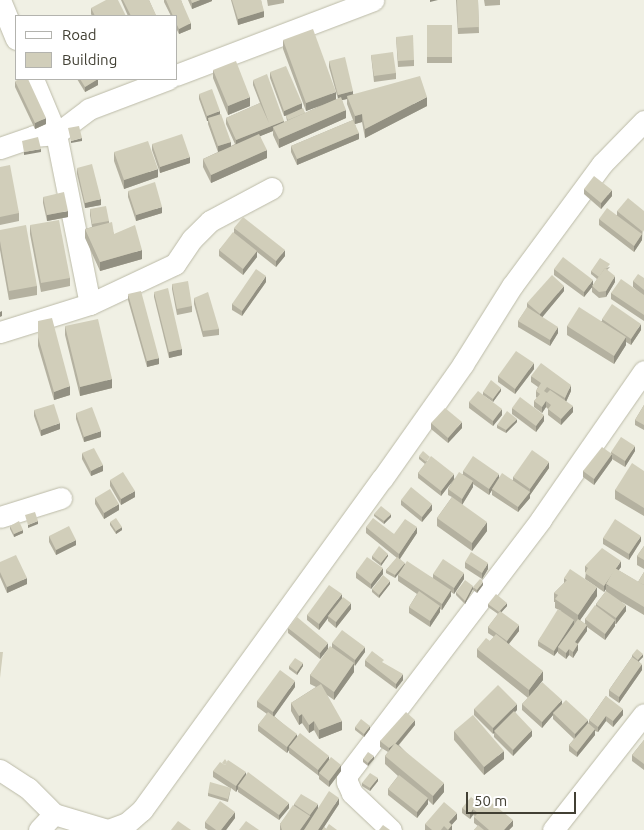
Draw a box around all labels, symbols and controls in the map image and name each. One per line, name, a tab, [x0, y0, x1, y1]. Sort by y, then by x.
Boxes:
legend	[15, 15, 178, 80]
text: Road	[62, 26, 97, 43]
text: Building	[62, 51, 117, 68]
scale bar	[469, 782, 579, 814]
text: 50 m	[474, 792, 507, 809]

